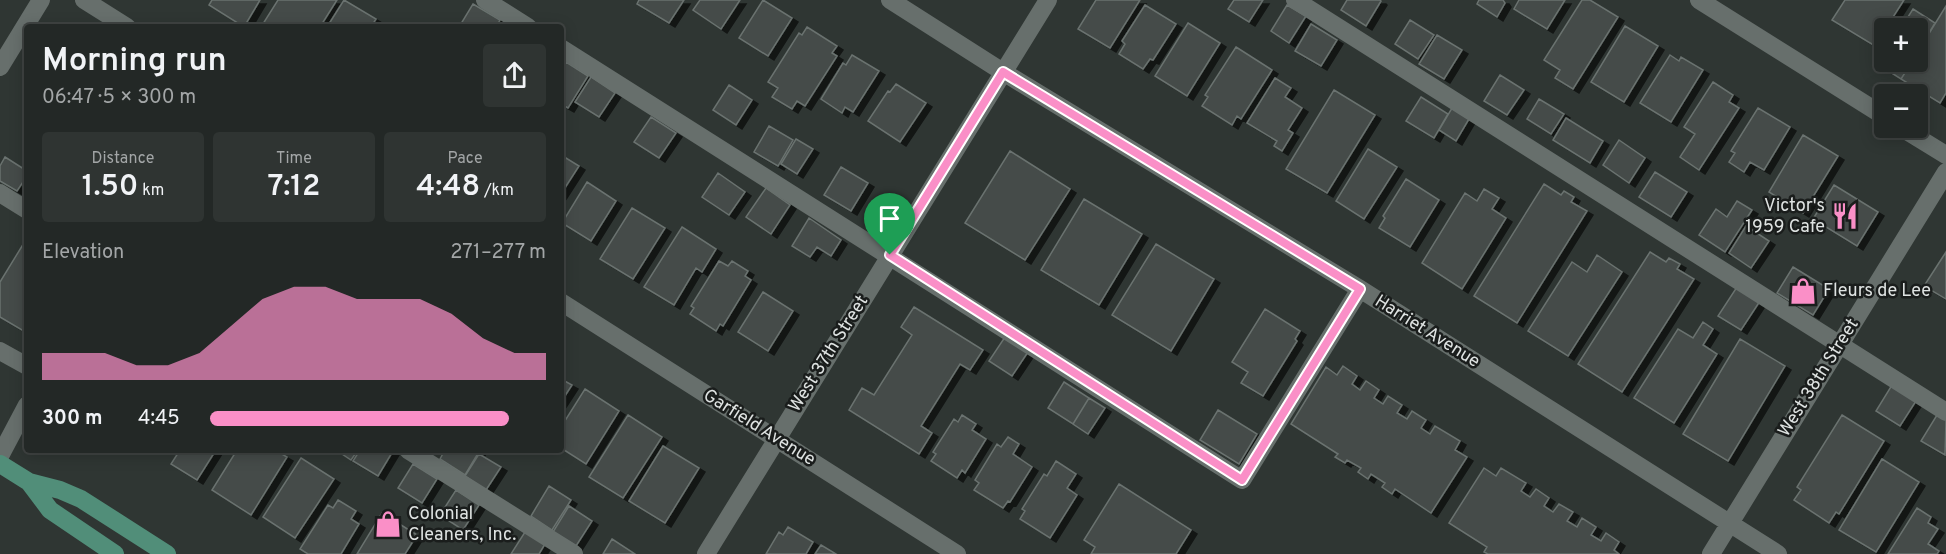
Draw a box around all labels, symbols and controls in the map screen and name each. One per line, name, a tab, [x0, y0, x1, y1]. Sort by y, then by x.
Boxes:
map controls	[1874, 18, 1928, 138]
button: +	[1874, 18, 1928, 72]
text: Morning run	[42, 41, 227, 83]
button: share	[483, 44, 546, 107]
button: −	[1874, 84, 1928, 138]
text: 06:47 · 5 × 300 m	[42, 85, 196, 111]
text: Distance	[92, 149, 154, 169]
text: Time	[276, 149, 312, 169]
text: Pace	[447, 149, 483, 169]
text: 1.50	[82, 169, 138, 206]
text: 7:12	[268, 169, 320, 206]
text: 4:48	[416, 169, 480, 206]
text: km	[138, 181, 164, 201]
text: /km	[480, 181, 514, 201]
pin	[864, 193, 915, 255]
place label: Victor's 1959 Cafe	[1745, 195, 1825, 239]
restaurant icon: Victor's 1959 Cafe	[1830, 201, 1860, 231]
icon: arrive	[873, 202, 906, 235]
text: Elevation	[42, 240, 124, 266]
text: 271–277 m	[450, 240, 546, 266]
shop icon: Fleurs de Lee	[1788, 276, 1818, 306]
place label: Fleurs de Lee	[1823, 280, 1931, 303]
street label: Harriet Avenue	[1370, 290, 1484, 374]
street label: West 37th Street	[784, 291, 874, 417]
street label: West 38th Street	[1773, 314, 1865, 442]
street label: Garfield Avenue	[699, 384, 819, 472]
text: 300 m	[42, 406, 103, 432]
text: 4:45	[138, 406, 180, 432]
place label: Colonial Cleaners, Inc.	[408, 503, 516, 547]
shop icon: Colonial Cleaners, Inc.	[373, 509, 403, 539]

